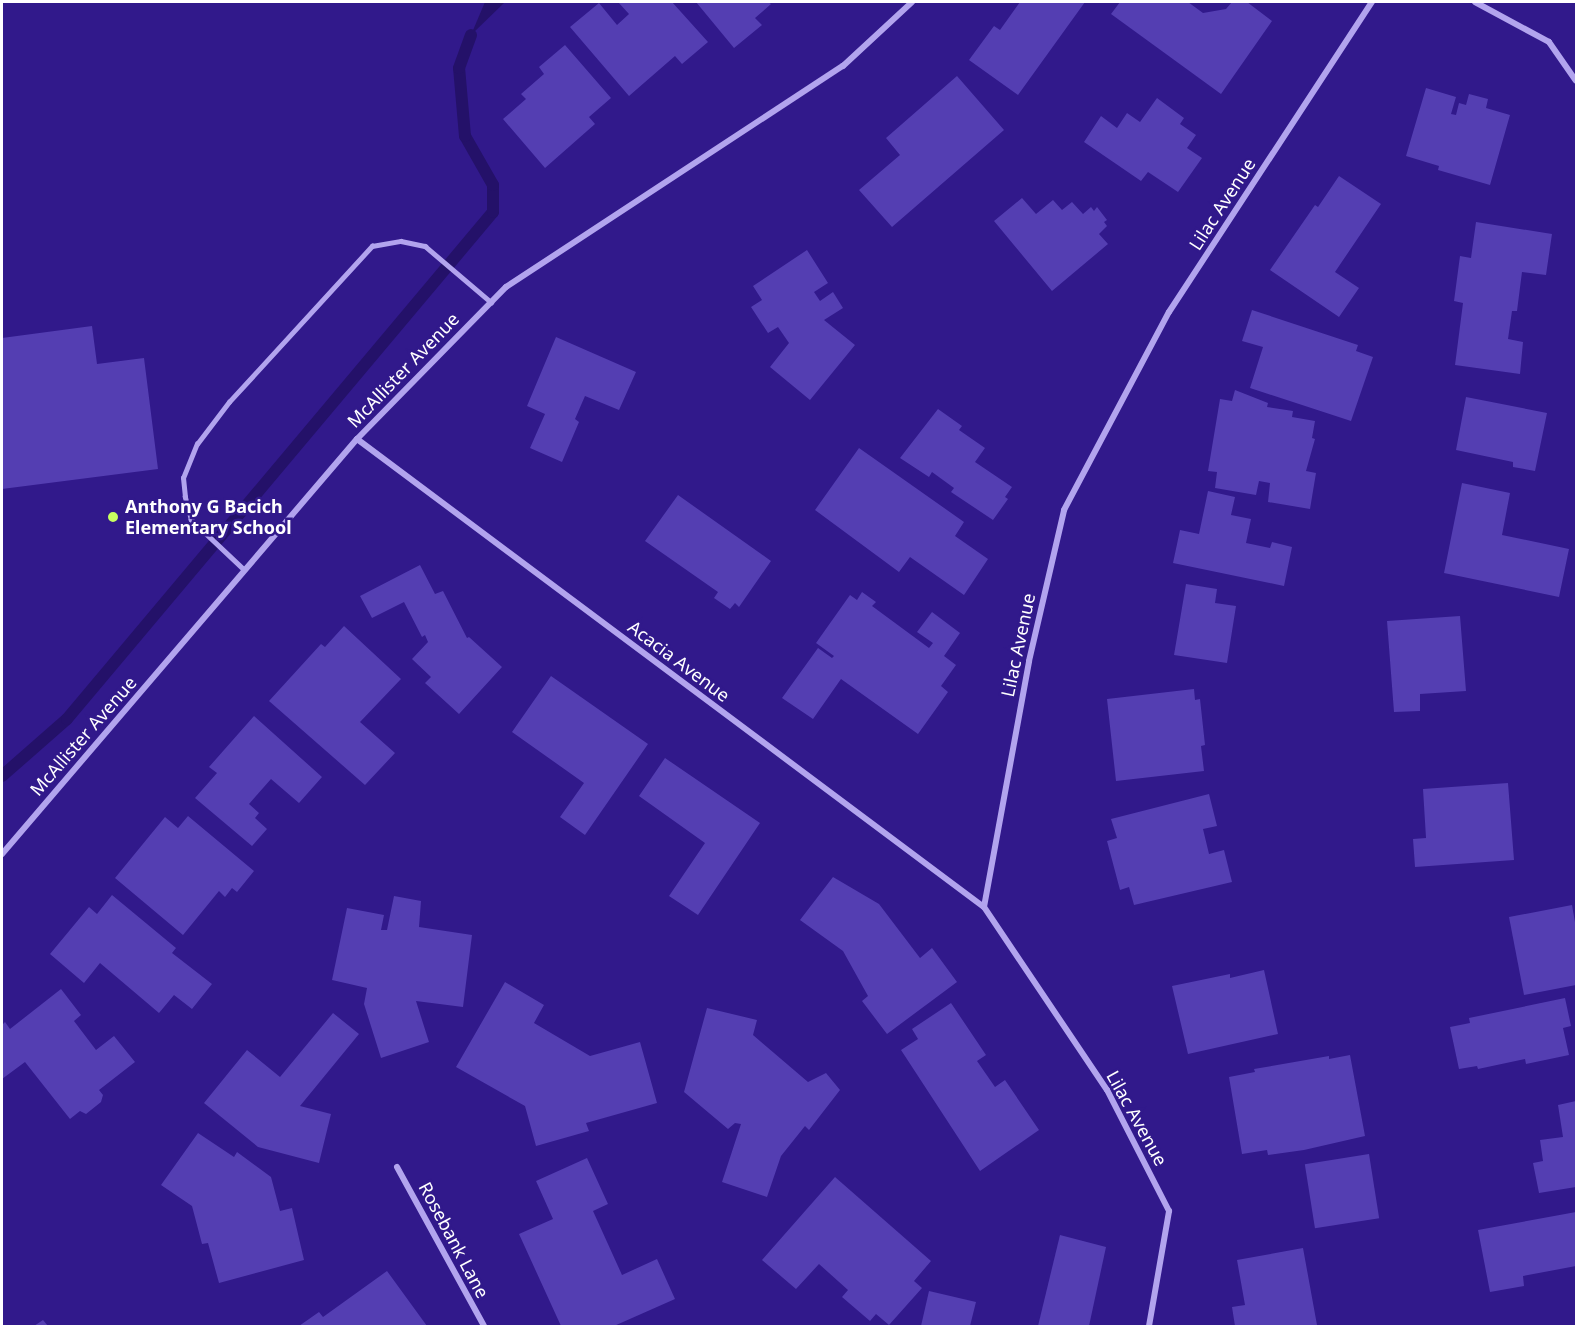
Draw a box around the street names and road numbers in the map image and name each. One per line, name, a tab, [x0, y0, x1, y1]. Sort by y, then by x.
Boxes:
street label: Lilac Avenue	[1184, 154, 1260, 254]
street label: McAllister Avenue	[343, 308, 463, 432]
street label: Lilac Avenue	[996, 591, 1040, 699]
street label: Acacia Avenue	[624, 616, 734, 706]
street label: McAllister Avenue	[25, 672, 141, 800]
street label: Lilac Avenue	[1102, 1067, 1172, 1169]
street label: Rosebank Lane	[414, 1178, 494, 1302]

